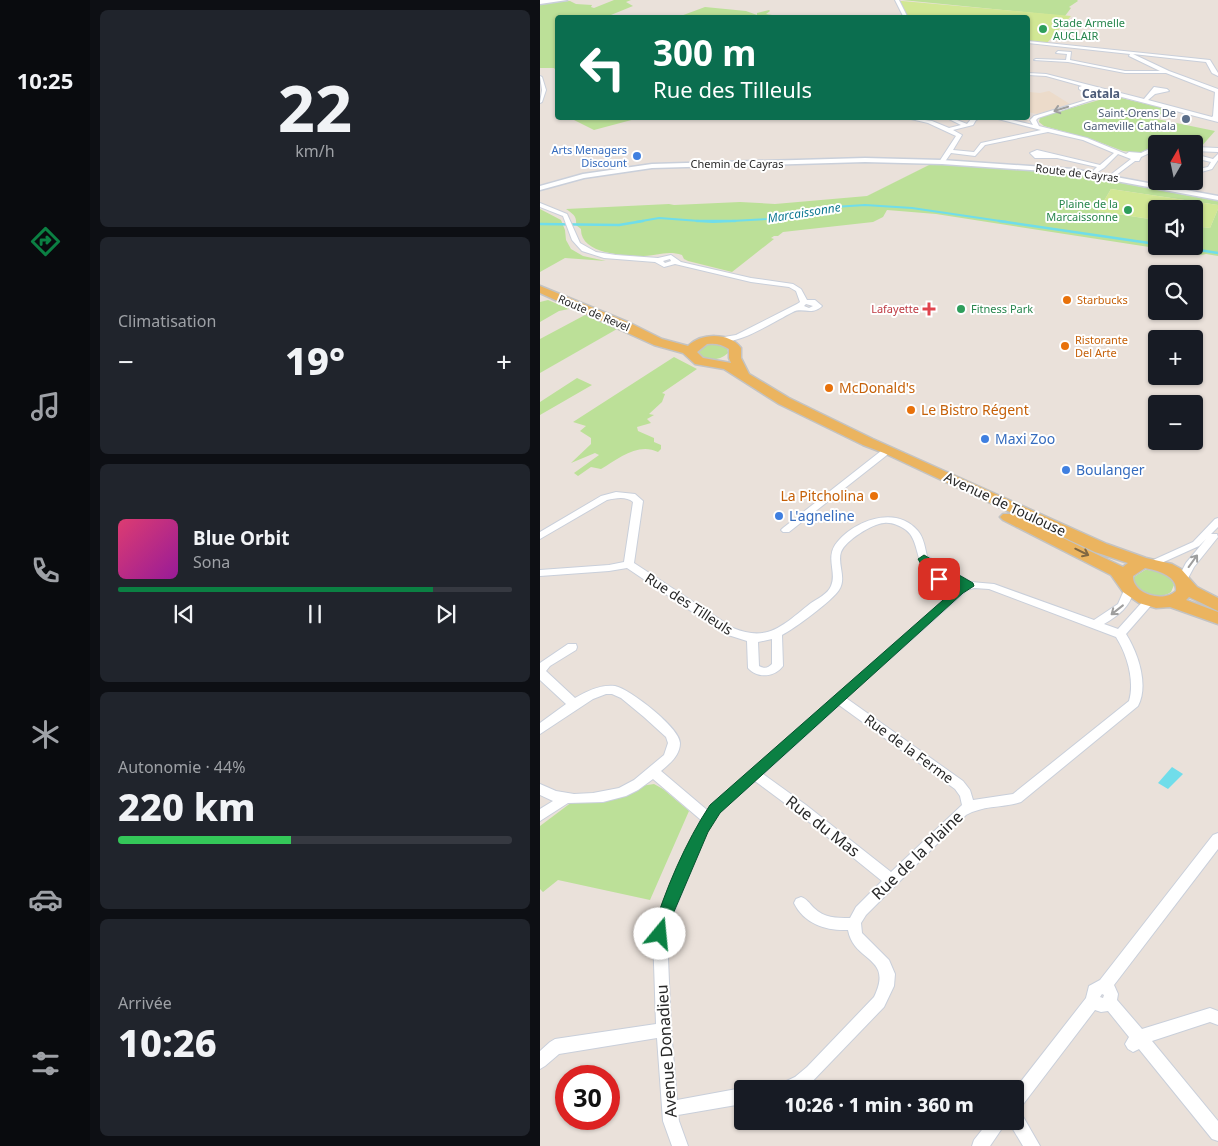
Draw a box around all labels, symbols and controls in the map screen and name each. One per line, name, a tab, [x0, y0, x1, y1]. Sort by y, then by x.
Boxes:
place label: Stade Armelle AUCLAIR	[1053, 15, 1125, 43]
marker: Stade Armelle AUCLAIR	[1037, 23, 1049, 35]
text: 300 m	[653, 29, 756, 76]
icon: left	[570, 35, 635, 100]
text: 22	[278, 63, 352, 151]
text: 10:25	[17, 65, 73, 95]
text: Rue des Tilleuls	[653, 74, 812, 104]
district label: Catala	[1082, 85, 1120, 102]
one-way arrow	[1053, 105, 1069, 115]
place label: Saint-Orens De Gameville Cathala	[1083, 105, 1176, 133]
marker: Saint-Orens De Gameville Cathala	[1180, 113, 1192, 125]
north arrow	[1148, 135, 1202, 190]
map controls	[1148, 135, 1203, 450]
text: km/h	[295, 140, 335, 162]
place label: Arts Menagers Discount	[551, 142, 627, 170]
marker: Arts Menagers Discount	[631, 150, 643, 162]
street label: Chemin de Cayras	[690, 156, 784, 171]
street label: Route de Cayras	[1035, 160, 1119, 185]
place label: Plaine de la Marcaissonne	[1046, 196, 1118, 224]
water label: Marcaissonne	[766, 198, 842, 227]
button: sound	[1148, 200, 1203, 255]
marker: Plaine de la Marcaissonne	[1122, 204, 1134, 216]
icon: directions	[28, 224, 63, 259]
button: search	[1148, 265, 1203, 320]
street label: Route de Revel	[556, 291, 632, 334]
place label: Starbucks	[1077, 292, 1128, 307]
marker: Starbucks	[1061, 294, 1073, 306]
place label: Lafayette	[871, 301, 919, 316]
place label: Fitness Park	[971, 301, 1033, 316]
marker: Lafayette	[923, 303, 935, 315]
marker: Fitness Park	[955, 303, 967, 315]
text: Climatisation	[118, 310, 216, 332]
button: +	[1148, 330, 1203, 385]
place label: Ristorante Del Arte	[1075, 332, 1128, 360]
text: 19°	[285, 334, 345, 386]
marker: Ristorante Del Arte	[1059, 340, 1071, 352]
text: −	[118, 342, 134, 380]
text: +	[496, 342, 512, 380]
place label: McDonald's	[839, 378, 916, 397]
marker: McDonald's	[823, 382, 835, 394]
icon: music	[28, 389, 63, 424]
button: −	[1148, 395, 1203, 450]
place label: Le Bistro Régent	[921, 400, 1029, 419]
marker: Le Bistro Régent	[905, 404, 917, 416]
place label: Maxi Zoo	[995, 429, 1055, 448]
marker: Maxi Zoo	[979, 433, 991, 445]
place label: Boulanger	[1076, 460, 1145, 479]
marker: Boulanger	[1060, 464, 1072, 476]
street label: Avenue de Toulouse	[941, 467, 1069, 540]
place label: La Pitcholina	[780, 486, 864, 505]
marker: La Pitcholina	[868, 490, 880, 502]
place label: L'agneline	[789, 506, 855, 525]
marker: L'agneline	[773, 510, 785, 522]
text: Blue Orbit	[193, 525, 289, 551]
one-way arrow	[1074, 548, 1089, 558]
text: Sona	[193, 551, 230, 573]
icon: phone	[28, 553, 63, 588]
one-way arrow	[1188, 554, 1198, 568]
pin	[918, 558, 960, 600]
icon: arrive	[925, 565, 953, 593]
street label: Rue des Tilleuls	[642, 568, 737, 639]
icon: previous	[170, 600, 198, 628]
icon: pause	[301, 600, 329, 628]
icon: next	[432, 600, 460, 628]
one-way arrow	[1110, 604, 1123, 615]
street label: Rue de la Ferme	[861, 710, 958, 788]
icon: climate	[28, 717, 63, 752]
text: Autonomie · 44%	[118, 756, 245, 778]
text: 220 km	[118, 780, 256, 832]
street label: Rue du Mas	[782, 790, 864, 862]
street label: Rue de la Plaine	[867, 806, 967, 904]
icon: car	[28, 882, 63, 917]
position arrow	[633, 907, 685, 959]
street label: Avenue Donadieu	[650, 984, 682, 1118]
text: Arrivée	[118, 992, 172, 1014]
text: 10:26	[118, 1016, 217, 1068]
icon: filters	[28, 1046, 63, 1081]
speed limit sign: 30	[555, 1065, 620, 1130]
text: 10:26 · 1 min · 360 m	[784, 1092, 974, 1118]

